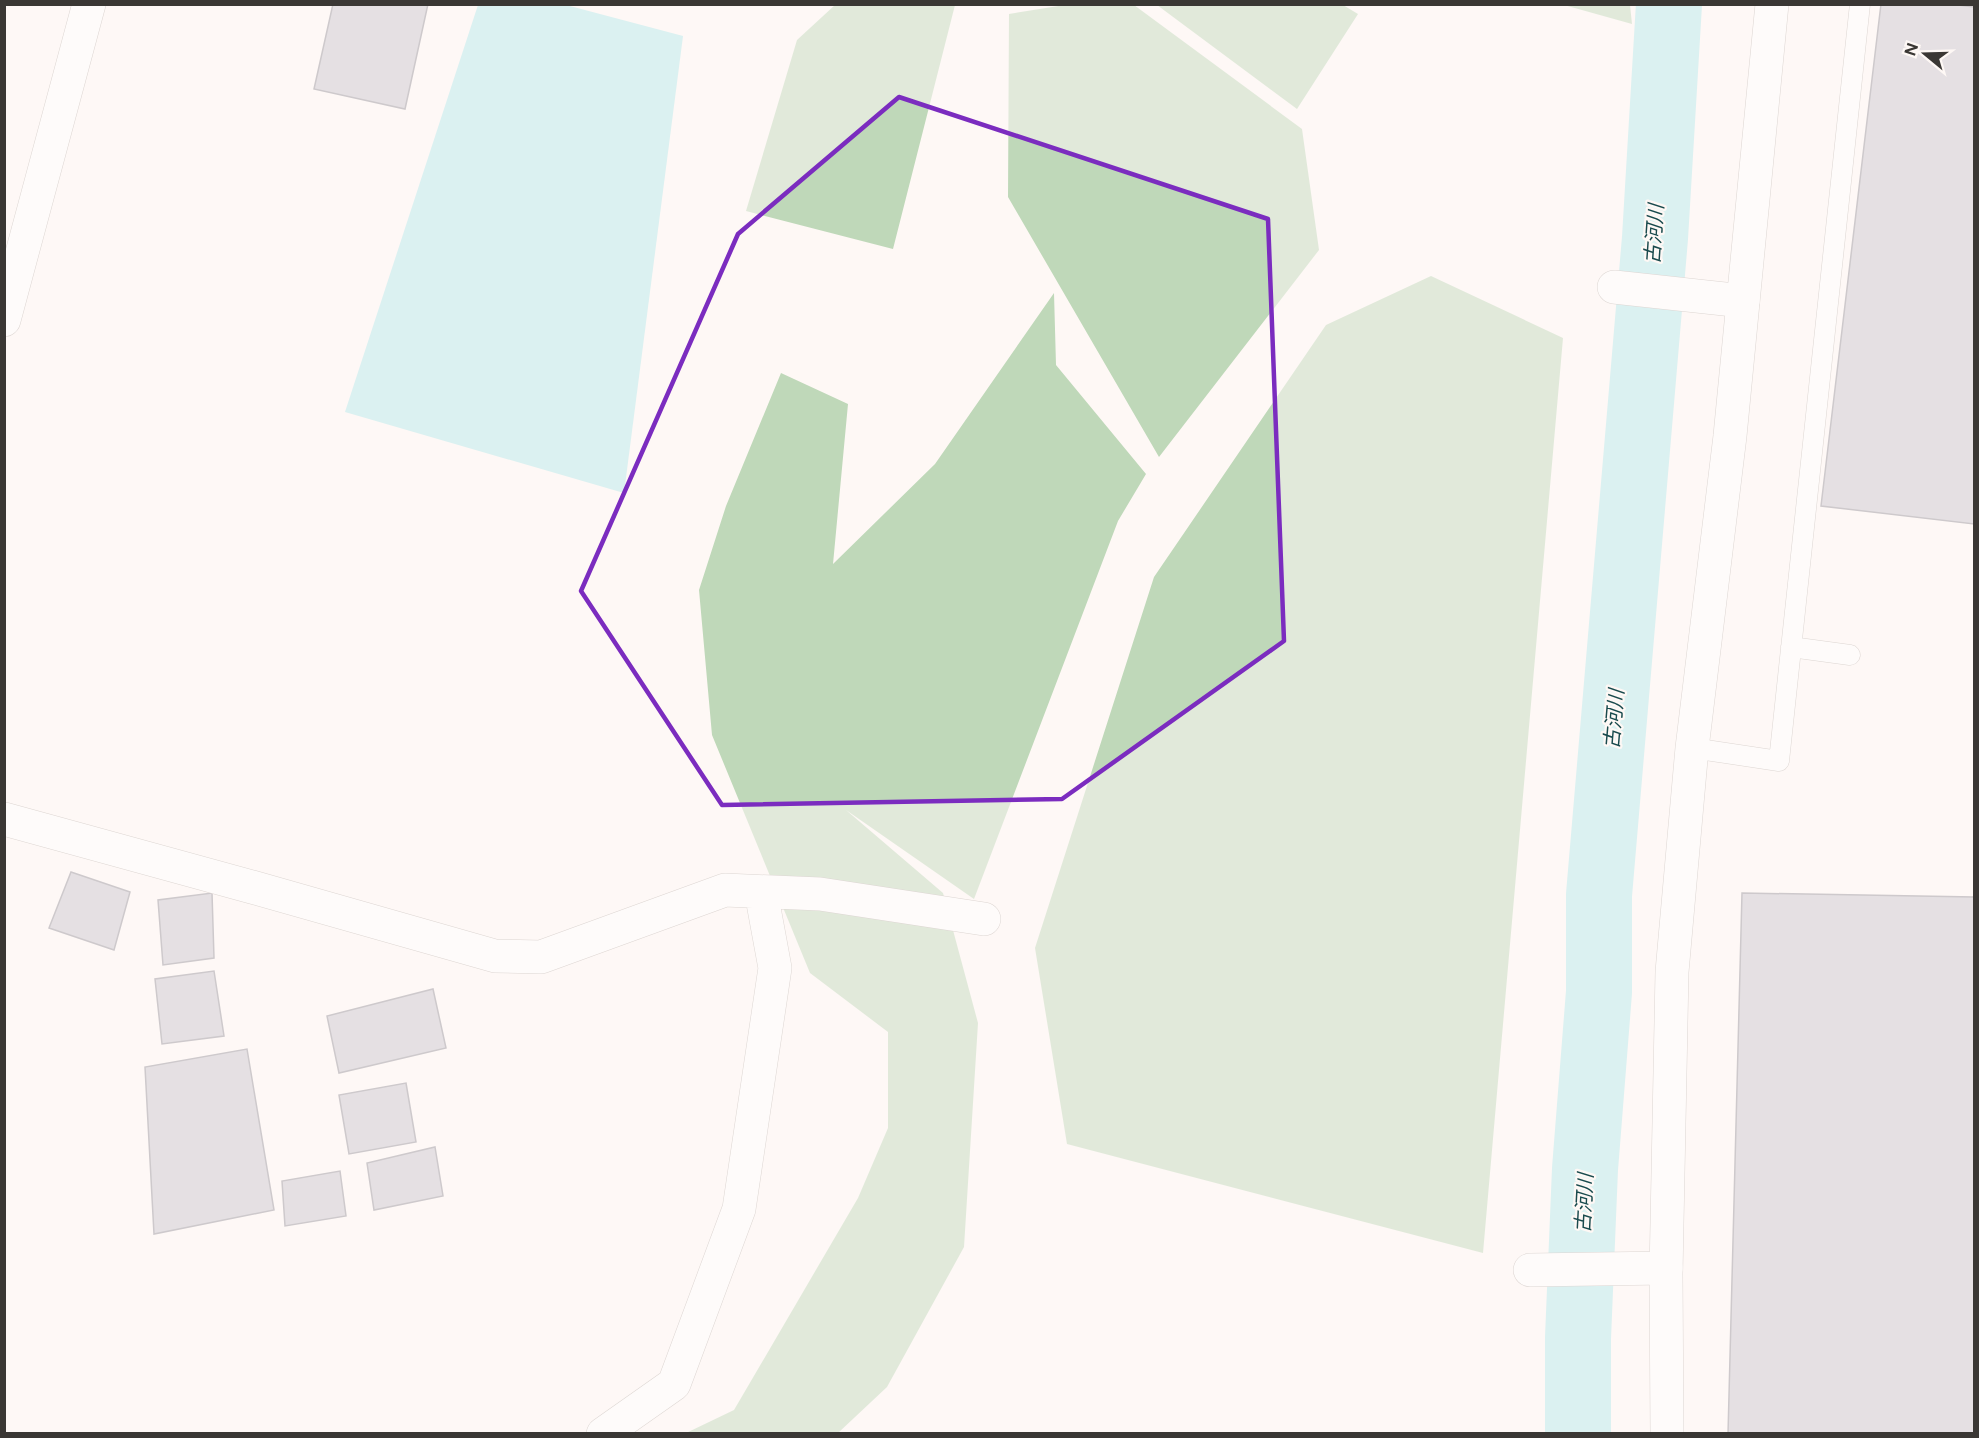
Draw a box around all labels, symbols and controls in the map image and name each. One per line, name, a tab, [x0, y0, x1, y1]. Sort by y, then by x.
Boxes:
north arrow	[1895, 24, 1955, 84]
text: N	[1900, 40, 1922, 58]
water label: 古河川	[1640, 201, 1668, 265]
water label: 古河川	[1599, 686, 1629, 750]
water label: 古河川	[1570, 1170, 1598, 1234]

